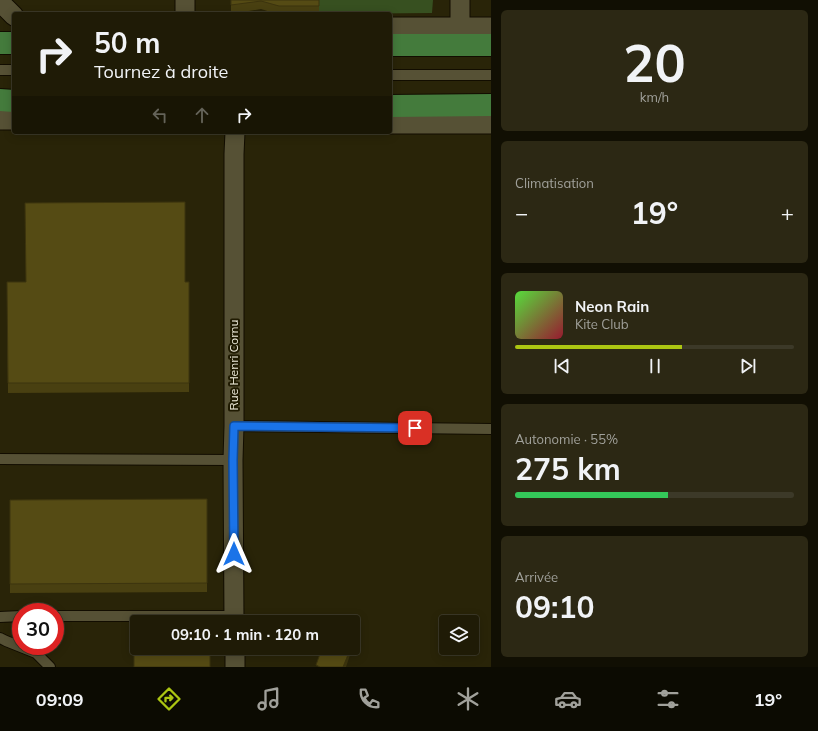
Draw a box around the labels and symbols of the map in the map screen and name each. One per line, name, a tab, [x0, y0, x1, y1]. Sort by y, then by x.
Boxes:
street label: Rue Henri Cornu	[226, 320, 241, 410]
pin	[398, 411, 432, 445]
position arrow	[213, 533, 255, 575]
speed limit sign: 30	[12, 603, 64, 655]

